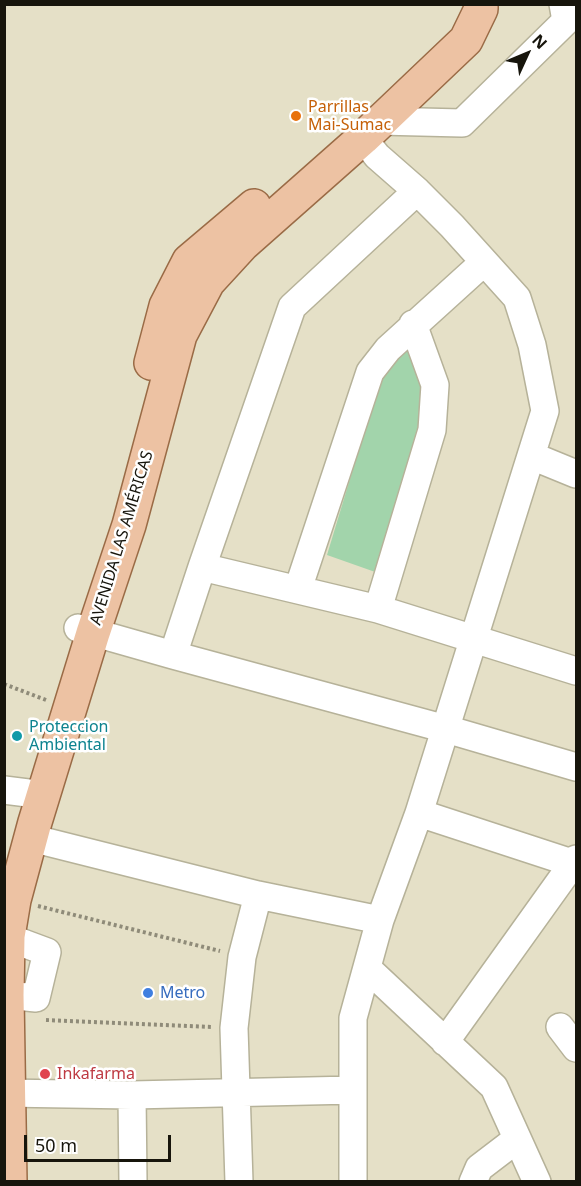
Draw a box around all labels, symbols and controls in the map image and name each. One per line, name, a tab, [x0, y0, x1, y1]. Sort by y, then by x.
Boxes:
north arrow	[497, 24, 557, 84]
text: N	[528, 29, 552, 54]
place label: Parrillas Mai-Sumac	[308, 97, 391, 135]
marker: Parrillas Mai-Sumac	[289, 109, 303, 123]
street label: AVENIDA LAS AMÉRICAS	[86, 449, 158, 627]
place label: Proteccion Ambiental	[29, 717, 109, 755]
marker: Proteccion Ambiental	[10, 729, 24, 743]
place label: Metro	[160, 983, 205, 1003]
marker: Metro	[141, 986, 155, 1000]
place label: Inkafarma	[57, 1064, 135, 1084]
marker: Inkafarma	[38, 1067, 52, 1081]
scale bar	[27, 1123, 174, 1161]
text: 50 m	[35, 1133, 77, 1157]

